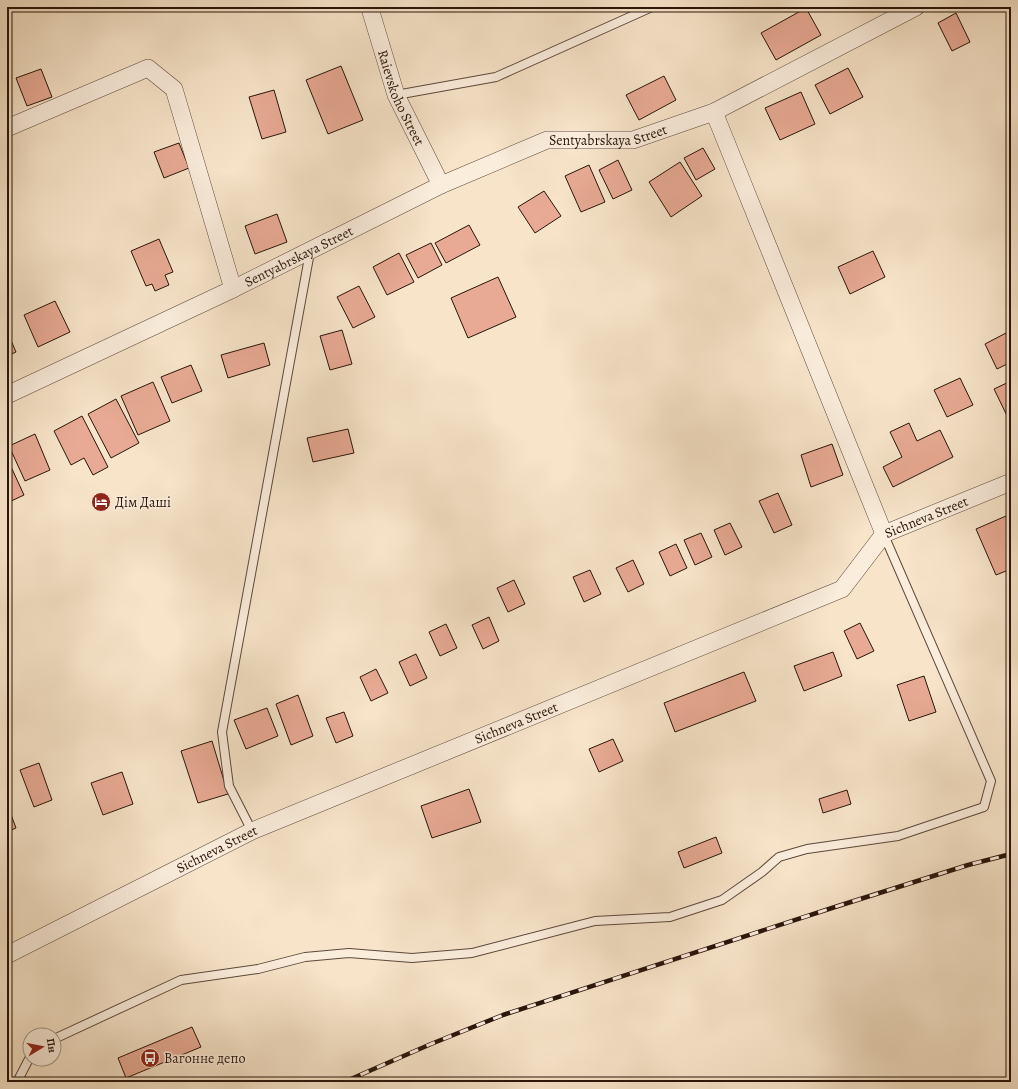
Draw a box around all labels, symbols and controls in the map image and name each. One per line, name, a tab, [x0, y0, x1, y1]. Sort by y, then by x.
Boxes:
street label: Raievskoho Street	[373, 47, 429, 149]
street label: Sentyabrskaya Street	[549, 120, 670, 150]
street label: Sentyabrskaya Street	[241, 221, 357, 292]
hotel icon: Дім Даші	[90, 491, 112, 513]
street label: Sichneva Street	[882, 492, 971, 543]
place label: Дім Даші	[115, 493, 171, 512]
street label: Sichneva Street	[472, 697, 561, 749]
street label: Sichneva Street	[173, 821, 260, 878]
north arrow	[22, 1027, 62, 1067]
text: Пн	[43, 1037, 60, 1054]
bus stop icon: Вагонне депо	[139, 1047, 161, 1069]
place label: Вагонне депо	[164, 1049, 245, 1068]

